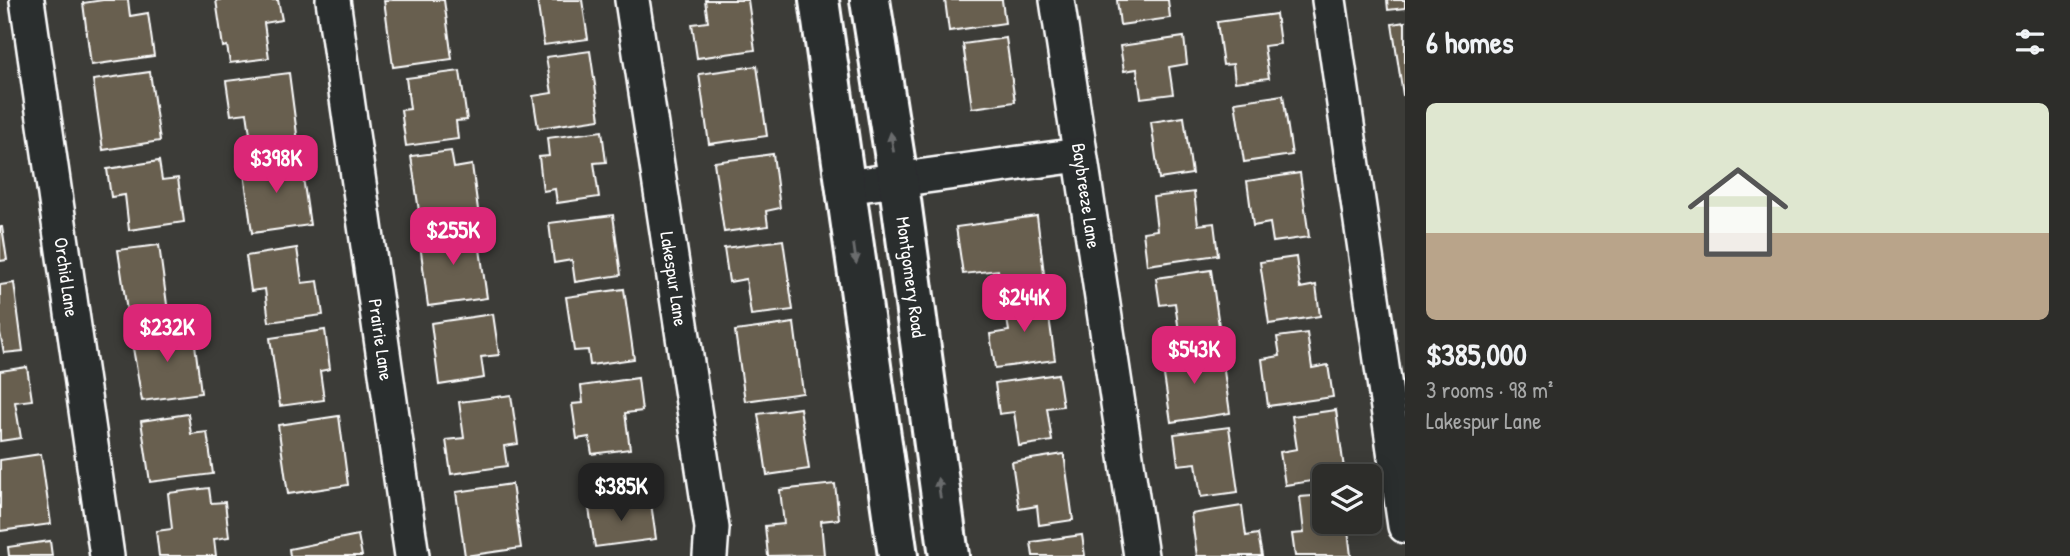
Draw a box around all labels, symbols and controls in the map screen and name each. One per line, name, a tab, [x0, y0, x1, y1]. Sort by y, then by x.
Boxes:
text: 6 homes	[1426, 22, 1513, 62]
icon: filters	[2011, 23, 2049, 61]
one-way arrow	[886, 131, 897, 153]
pin: $398K	[227, 136, 325, 195]
street label: Baybreeze Lane	[1066, 141, 1107, 251]
text: $398K	[250, 142, 302, 173]
icon: home	[1675, 149, 1801, 275]
pin: $255K	[404, 208, 502, 267]
text: $255K	[426, 214, 480, 245]
street label: Montgomery Road	[890, 215, 932, 340]
street label: Lakespur Lane	[654, 230, 694, 328]
street label: Orchid Lane	[48, 236, 86, 319]
one-way arrow	[850, 243, 861, 265]
pin: $244K	[975, 274, 1073, 334]
text: $244K	[998, 281, 1050, 312]
street label: Prairie Lane	[363, 297, 400, 383]
pin: $232K	[118, 304, 216, 364]
text: $232K	[139, 311, 195, 342]
pin: $543K	[1145, 326, 1243, 386]
text: $543K	[1168, 333, 1220, 364]
text: $385,000	[1426, 334, 1527, 374]
text: 3 rooms · 98 m²	[1426, 374, 1553, 405]
text: Lakespur Lane	[1426, 405, 1541, 436]
pin: $385K	[572, 463, 670, 523]
map controls	[1312, 464, 1382, 534]
button: layers	[1312, 464, 1382, 534]
text: $385K	[594, 470, 648, 501]
one-way arrow	[934, 477, 945, 499]

